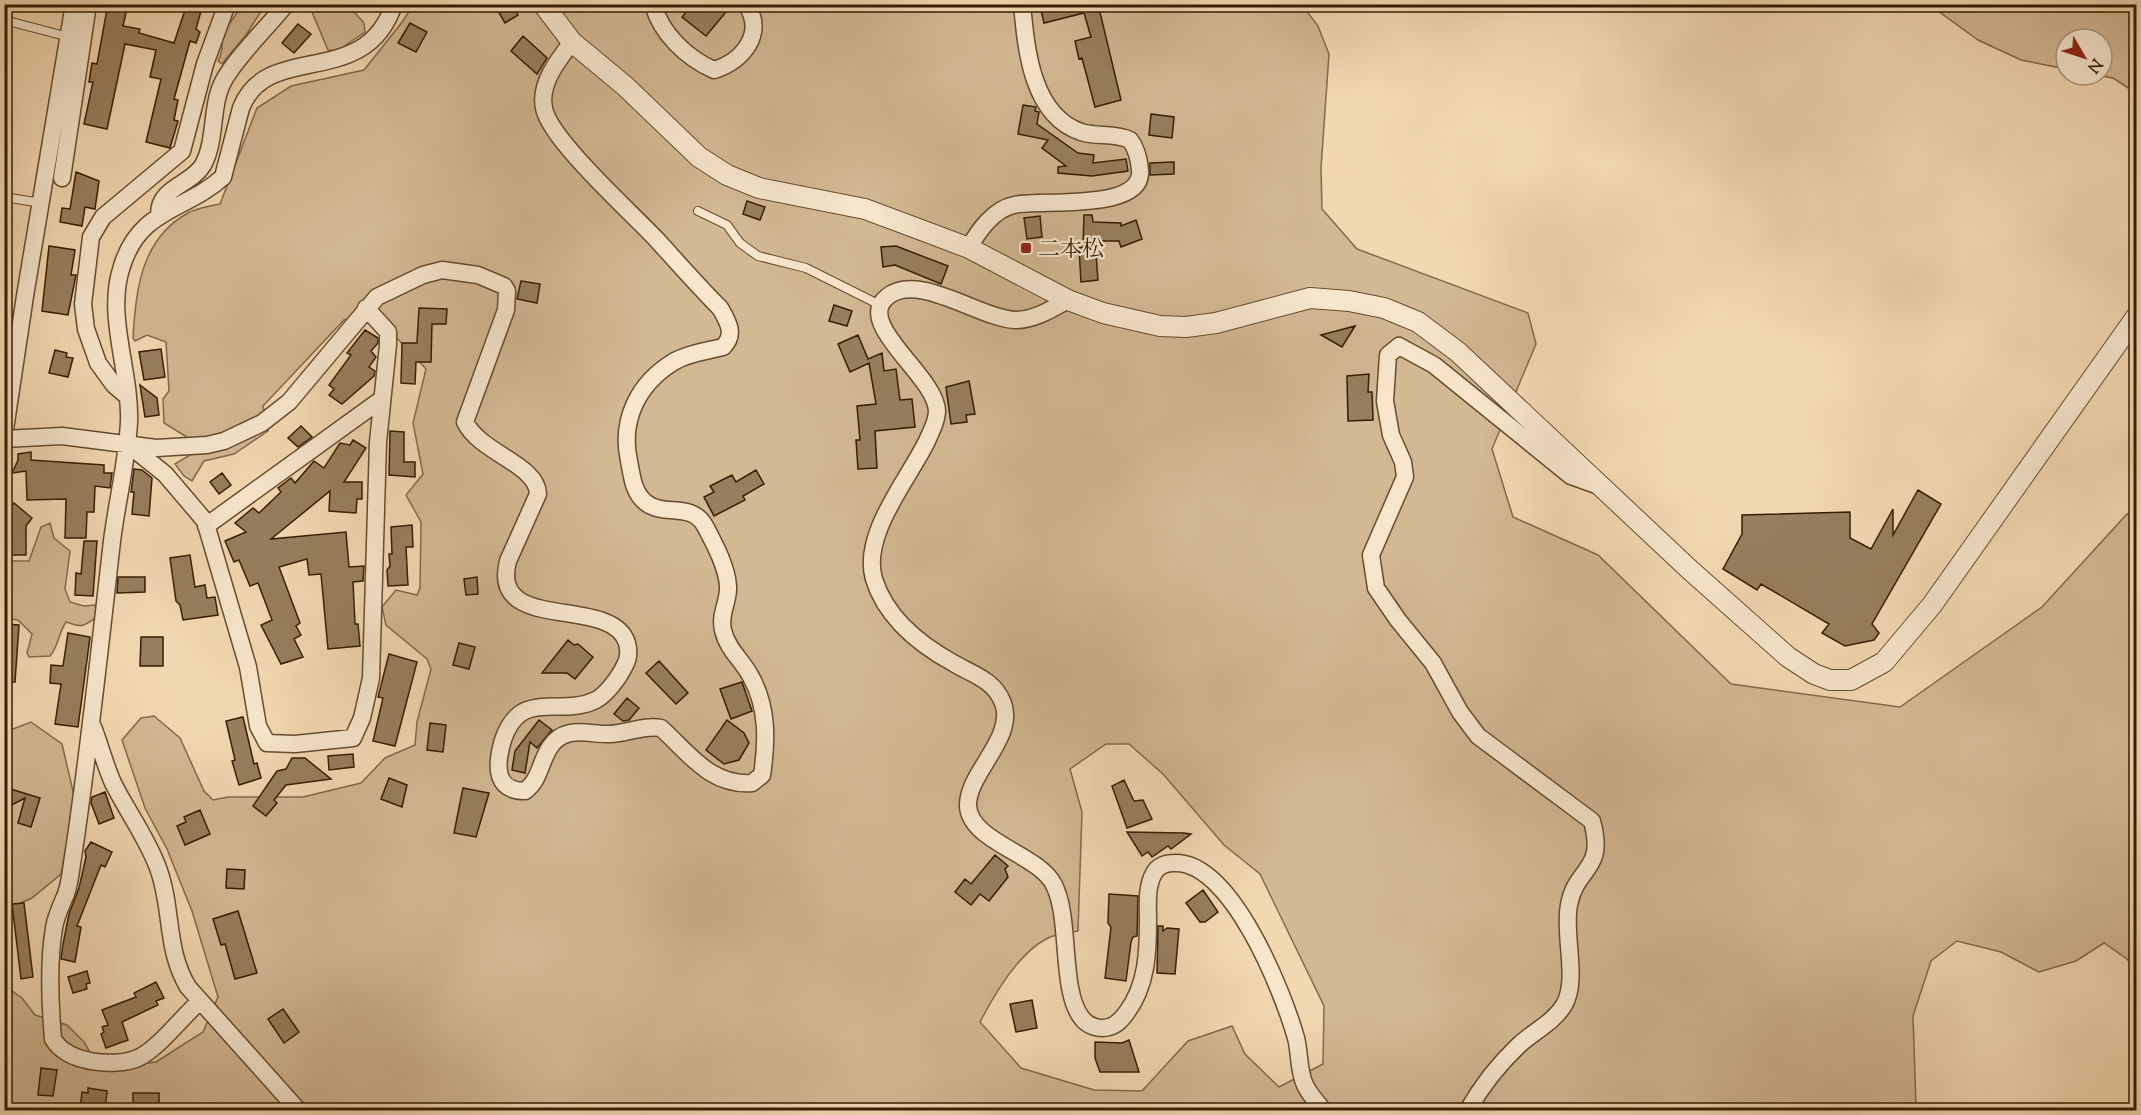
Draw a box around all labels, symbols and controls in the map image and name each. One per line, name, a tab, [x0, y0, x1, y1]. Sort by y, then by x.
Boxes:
north arrow	[2054, 27, 2114, 87]
text: N	[2081, 53, 2107, 77]
place label: 二本松	[1038, 235, 1104, 267]
marker: 二本松	[1019, 241, 1033, 255]

